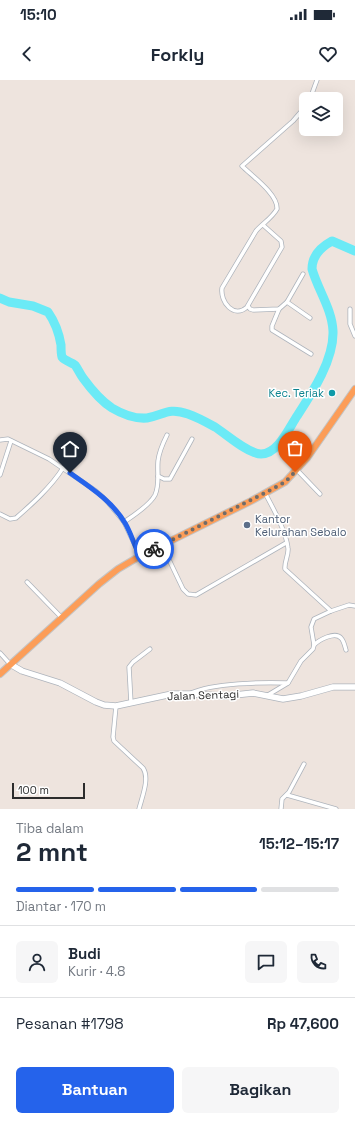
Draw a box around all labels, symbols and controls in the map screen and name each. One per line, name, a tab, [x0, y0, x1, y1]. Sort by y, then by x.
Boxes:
text: 15:10	[20, 5, 57, 24]
icon: back	[16, 43, 38, 65]
text: Forkly	[151, 43, 204, 66]
icon: heart	[317, 43, 339, 65]
map controls	[299, 92, 343, 136]
button: layers	[299, 92, 343, 136]
place label: Kec. Teriak	[269, 386, 324, 400]
marker: Kec. Teriak	[327, 388, 337, 398]
pin	[278, 431, 312, 472]
pin	[53, 432, 87, 473]
icon: bag	[284, 437, 306, 459]
icon: home	[59, 438, 81, 460]
place label: Kantor Kelurahan Sebalo	[255, 512, 347, 539]
marker: Kantor Kelurahan Sebalo	[242, 520, 252, 530]
courier	[134, 529, 174, 569]
icon: bike	[143, 538, 165, 560]
street label: Jalan Sentagi	[167, 687, 240, 703]
scale bar	[12, 781, 85, 800]
text: 100 m	[18, 783, 49, 797]
text: Tiba dalam	[16, 820, 84, 837]
text: 15:12–15:17	[259, 834, 339, 853]
text: 2 mnt	[16, 835, 88, 869]
text: Diantar · 170 m	[16, 898, 106, 915]
button: person	[16, 941, 58, 983]
button: chat	[245, 941, 287, 983]
button: phone	[297, 941, 339, 983]
text: Budi	[68, 944, 101, 963]
text: Kurir · 4.8	[68, 963, 125, 980]
text: Pesanan #1798	[16, 1014, 124, 1033]
text: Rp 47,600	[267, 1014, 339, 1033]
button: Bantuan	[16, 1067, 174, 1113]
button: Bagikan	[182, 1067, 339, 1113]

